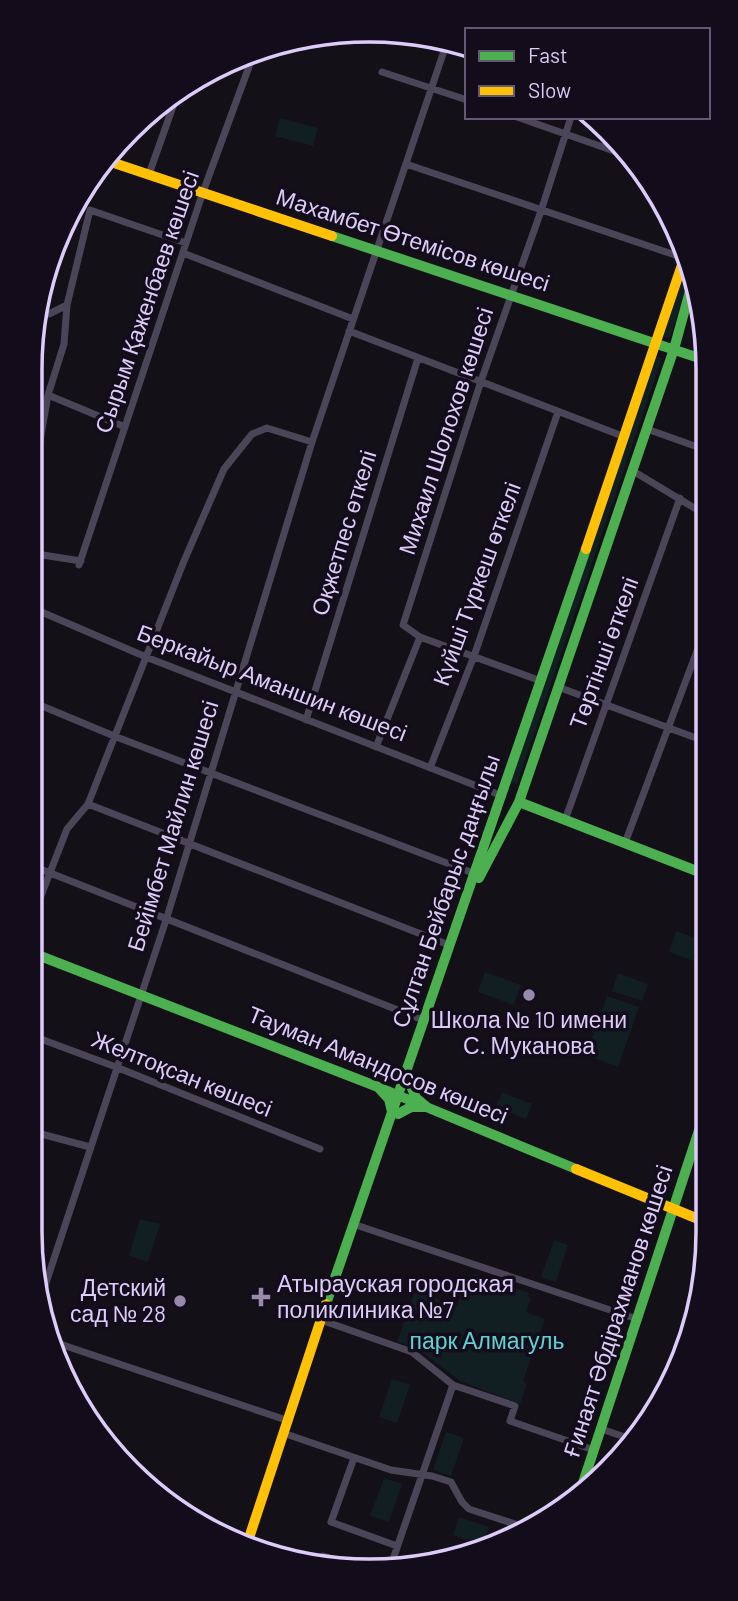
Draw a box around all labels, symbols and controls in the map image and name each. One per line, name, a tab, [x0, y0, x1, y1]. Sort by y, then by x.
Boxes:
legend	[465, 28, 710, 119]
text: Fast	[528, 42, 568, 67]
text: Slow	[528, 77, 571, 102]
street label: Сырым Қаженбаев көшесі	[88, 167, 204, 437]
street label: Махамбет Өтемісов көшесі	[273, 182, 554, 297]
street label: Михаил Шолохов көшесі	[392, 304, 498, 558]
street label: Оқжетпес өткелі	[305, 447, 381, 619]
street label: Күйші Түркеш өткелі	[426, 478, 526, 689]
street label: Төртінші өткелі	[563, 573, 644, 733]
street label: Беркайыр Аманшин көшесі	[133, 618, 411, 747]
street label: Бейімбет Майлин көшесі	[121, 697, 224, 955]
street label: Сұлтан Бейбарыс даңғылы	[385, 750, 505, 1031]
marker: Школа № 10 имени С. Муканова	[521, 987, 537, 1003]
street label: Тауман Амандосов көшесі	[244, 999, 512, 1129]
place label: Школа № 10 имени С. Муканова	[431, 1005, 627, 1059]
street label: Желтоқсан көшесі	[88, 1024, 277, 1122]
street label: Ғинаят Әбдірахманов көшесі	[556, 1161, 678, 1461]
place label: Атырауская городская поликлиника №7	[277, 1269, 514, 1323]
place label: Детский сад № 28	[70, 1273, 166, 1327]
marker: Атырауская городская поликлиника №7	[251, 1287, 271, 1307]
marker: Детский сад № 28	[172, 1293, 188, 1309]
park label: парк Алмагуль	[410, 1326, 564, 1354]

